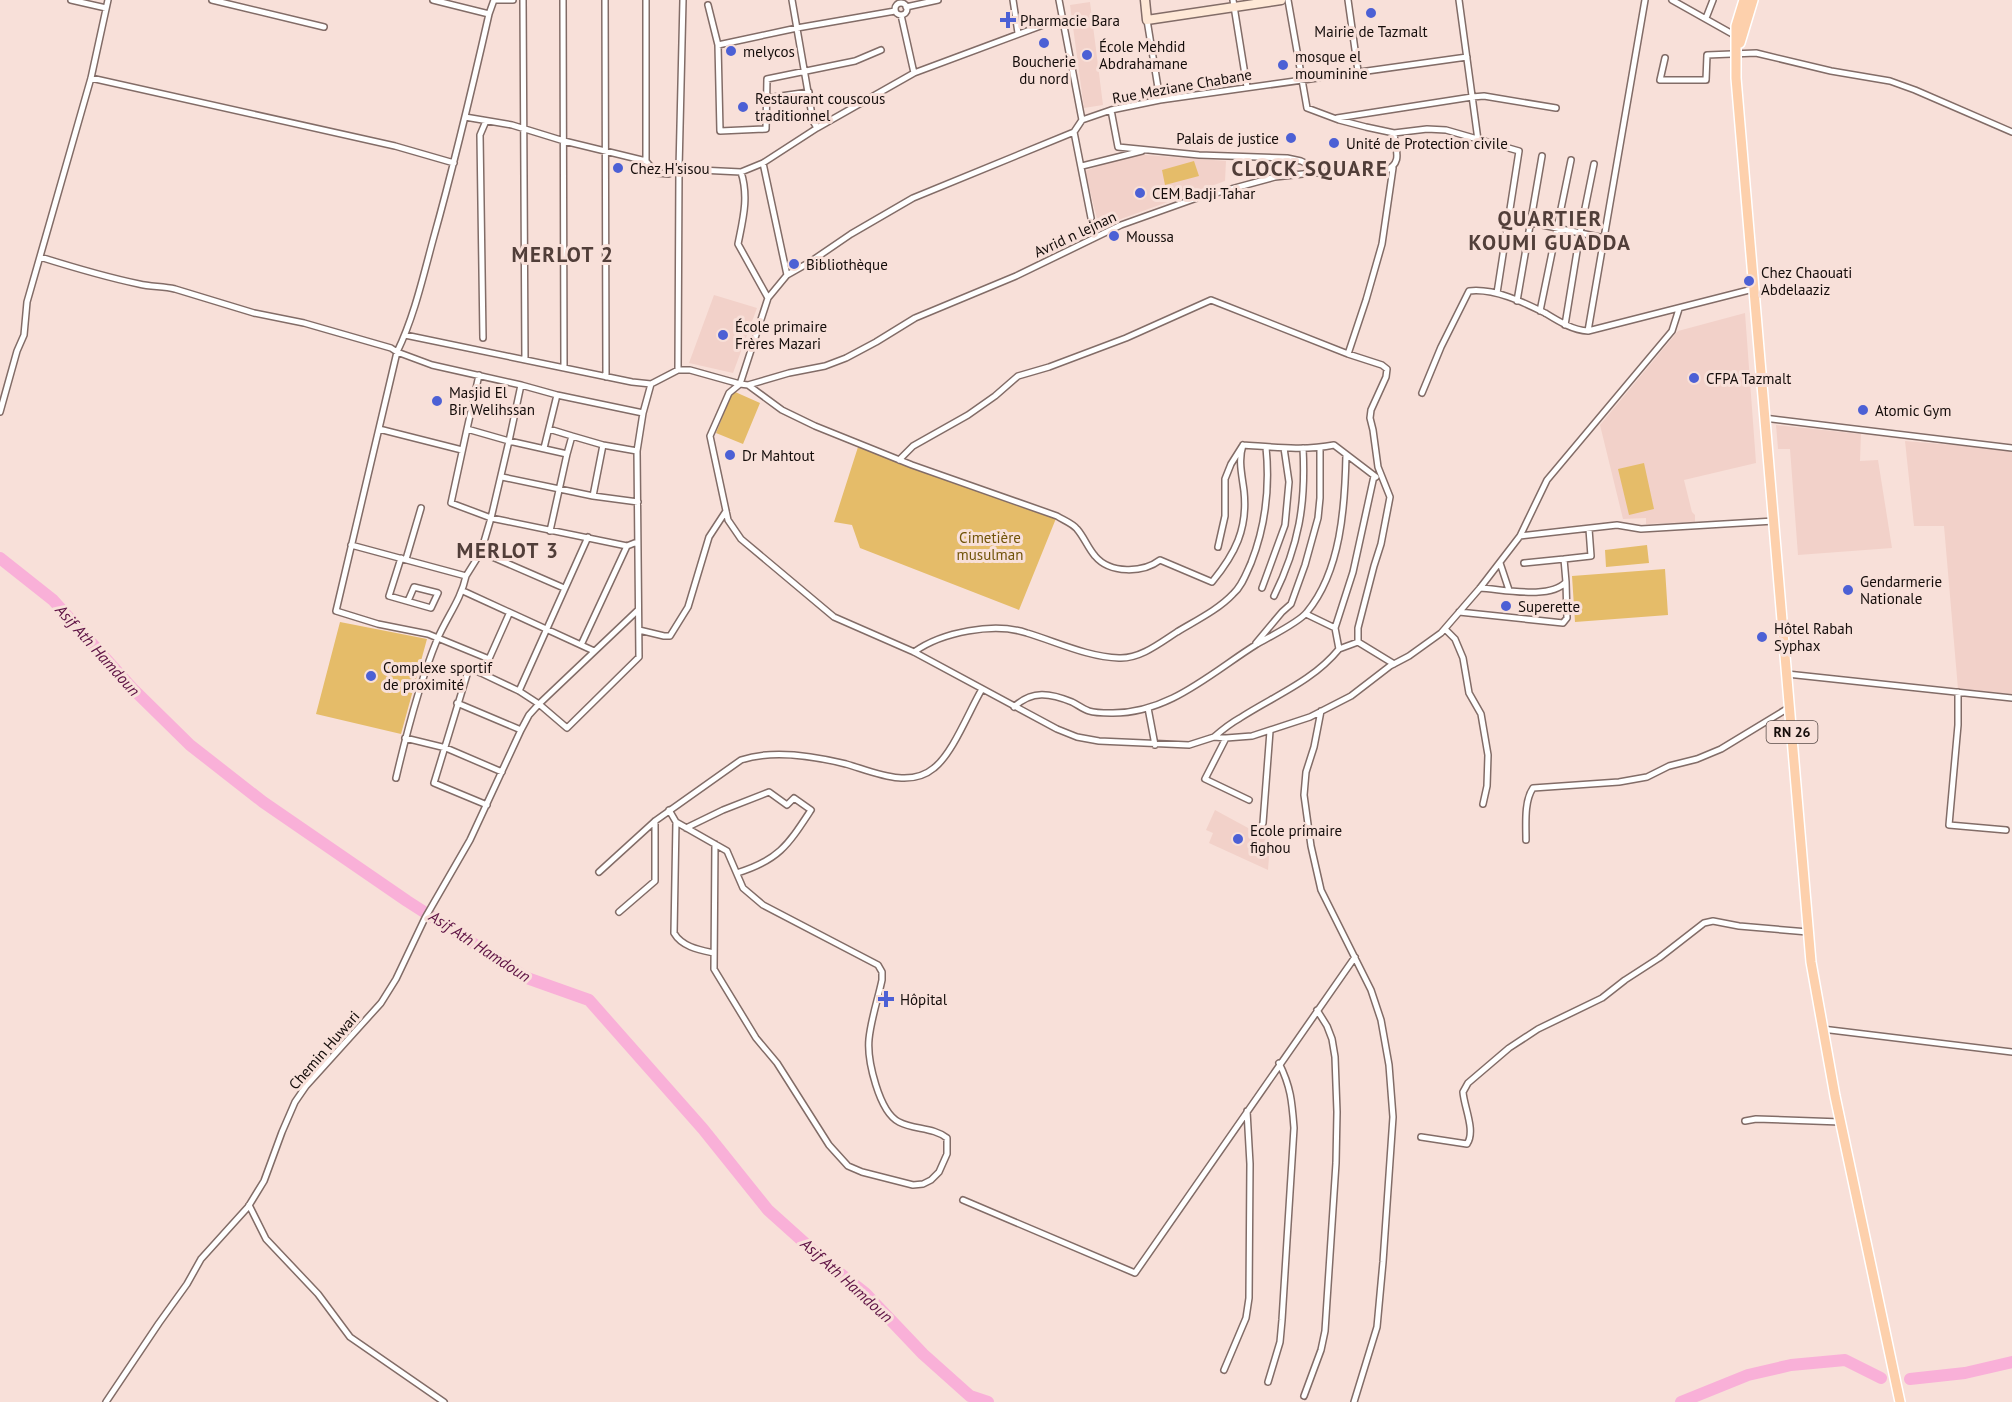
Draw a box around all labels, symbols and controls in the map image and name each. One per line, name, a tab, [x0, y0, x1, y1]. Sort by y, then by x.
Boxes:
marker: Mairie de Tazmalt	[1364, 6, 1378, 20]
place label: Pharmacie Bara	[1020, 11, 1120, 30]
marker: Pharmacie Bara	[1001, 13, 1015, 27]
place label: Mairie de Tazmalt	[1314, 22, 1428, 41]
marker: Boucherie du nord	[1037, 36, 1051, 50]
place label: École Mehdid Abdrahamane	[1099, 37, 1188, 73]
place label: melycos	[743, 42, 795, 61]
marker: melycos	[724, 44, 738, 58]
place label: mosque el mouminine	[1295, 47, 1368, 83]
marker: École Mehdid Abdrahamane	[1080, 48, 1094, 62]
place label: Boucherie du nord	[1012, 52, 1076, 88]
marker: mosque el mouminine	[1276, 58, 1290, 72]
street label: Rue Meziane Chabane	[1111, 64, 1253, 108]
place label: Restaurant couscous traditionnel	[755, 89, 885, 125]
marker: Restaurant couscous traditionnel	[736, 100, 750, 114]
place label: Palais de justice	[1176, 129, 1279, 148]
marker: Palais de justice	[1284, 131, 1298, 145]
place label: Unité de Protection civile	[1346, 134, 1508, 153]
marker: Unité de Protection civile	[1327, 136, 1341, 150]
district label: CLOCK SQUARE	[1232, 155, 1388, 182]
place label: Chez H'sisou	[630, 159, 710, 178]
marker: Chez H'sisou	[611, 161, 625, 175]
place label: CEM Badji Tahar	[1152, 184, 1255, 203]
marker: CEM Badji Tahar	[1133, 186, 1147, 200]
district label: QUARTIER KOUMI GUADDA	[1469, 205, 1631, 256]
street label: Avrid n lejnan	[1031, 207, 1119, 261]
place label: Moussa	[1126, 227, 1174, 246]
marker: Moussa	[1107, 229, 1121, 243]
district label: MERLOT 2	[512, 241, 614, 268]
place label: Bibliothèque	[806, 255, 888, 274]
marker: Bibliothèque	[787, 257, 801, 271]
place label: Chez Chaouati Abdelaaziz	[1761, 263, 1852, 299]
marker: Chez Chaouati Abdelaaziz	[1742, 274, 1756, 288]
place label: École primaire Frères Mazari	[735, 317, 827, 353]
marker: École primaire Frères Mazari	[716, 328, 730, 342]
place label: CFPA Tazmalt	[1706, 369, 1791, 388]
marker: CFPA Tazmalt	[1687, 371, 1701, 385]
place label: Masjid El Bir Welihssan	[449, 383, 535, 419]
marker: Masjid El Bir Welihssan	[430, 394, 444, 408]
place label: Atomic Gym	[1875, 401, 1951, 420]
marker: Atomic Gym	[1856, 403, 1870, 417]
place label: Dr Mahtout	[742, 446, 815, 465]
marker: Dr Mahtout	[723, 448, 737, 462]
park label: Cimetière musulman	[957, 528, 1023, 564]
district label: MERLOT 3	[457, 537, 559, 564]
place label: Gendarmerie Nationale	[1860, 572, 1942, 608]
marker: Gendarmerie Nationale	[1841, 583, 1855, 597]
place label: Superette	[1518, 597, 1580, 616]
water label: Asif Ath Hamdoun	[51, 599, 144, 700]
marker: Superette	[1499, 599, 1513, 613]
place label: Hôtel Rabah Syphax	[1774, 619, 1853, 655]
marker: Hôtel Rabah Syphax	[1755, 630, 1769, 644]
place label: Complexe sportif de proximité	[383, 658, 493, 694]
marker: Complexe sportif de proximité	[364, 669, 378, 683]
road number: RN 26	[1766, 721, 1818, 743]
place label: Ecole primaire fighou	[1250, 821, 1342, 857]
marker: Ecole primaire fighou	[1231, 832, 1245, 846]
water label: Asif Ath Hamdoun	[425, 905, 534, 986]
marker: Hôpital	[877, 990, 895, 1008]
place label: Hôpital	[900, 990, 948, 1009]
street label: Chemin Huwari	[284, 1007, 364, 1093]
water label: Asif Ath Hamdoun	[796, 1233, 897, 1326]

